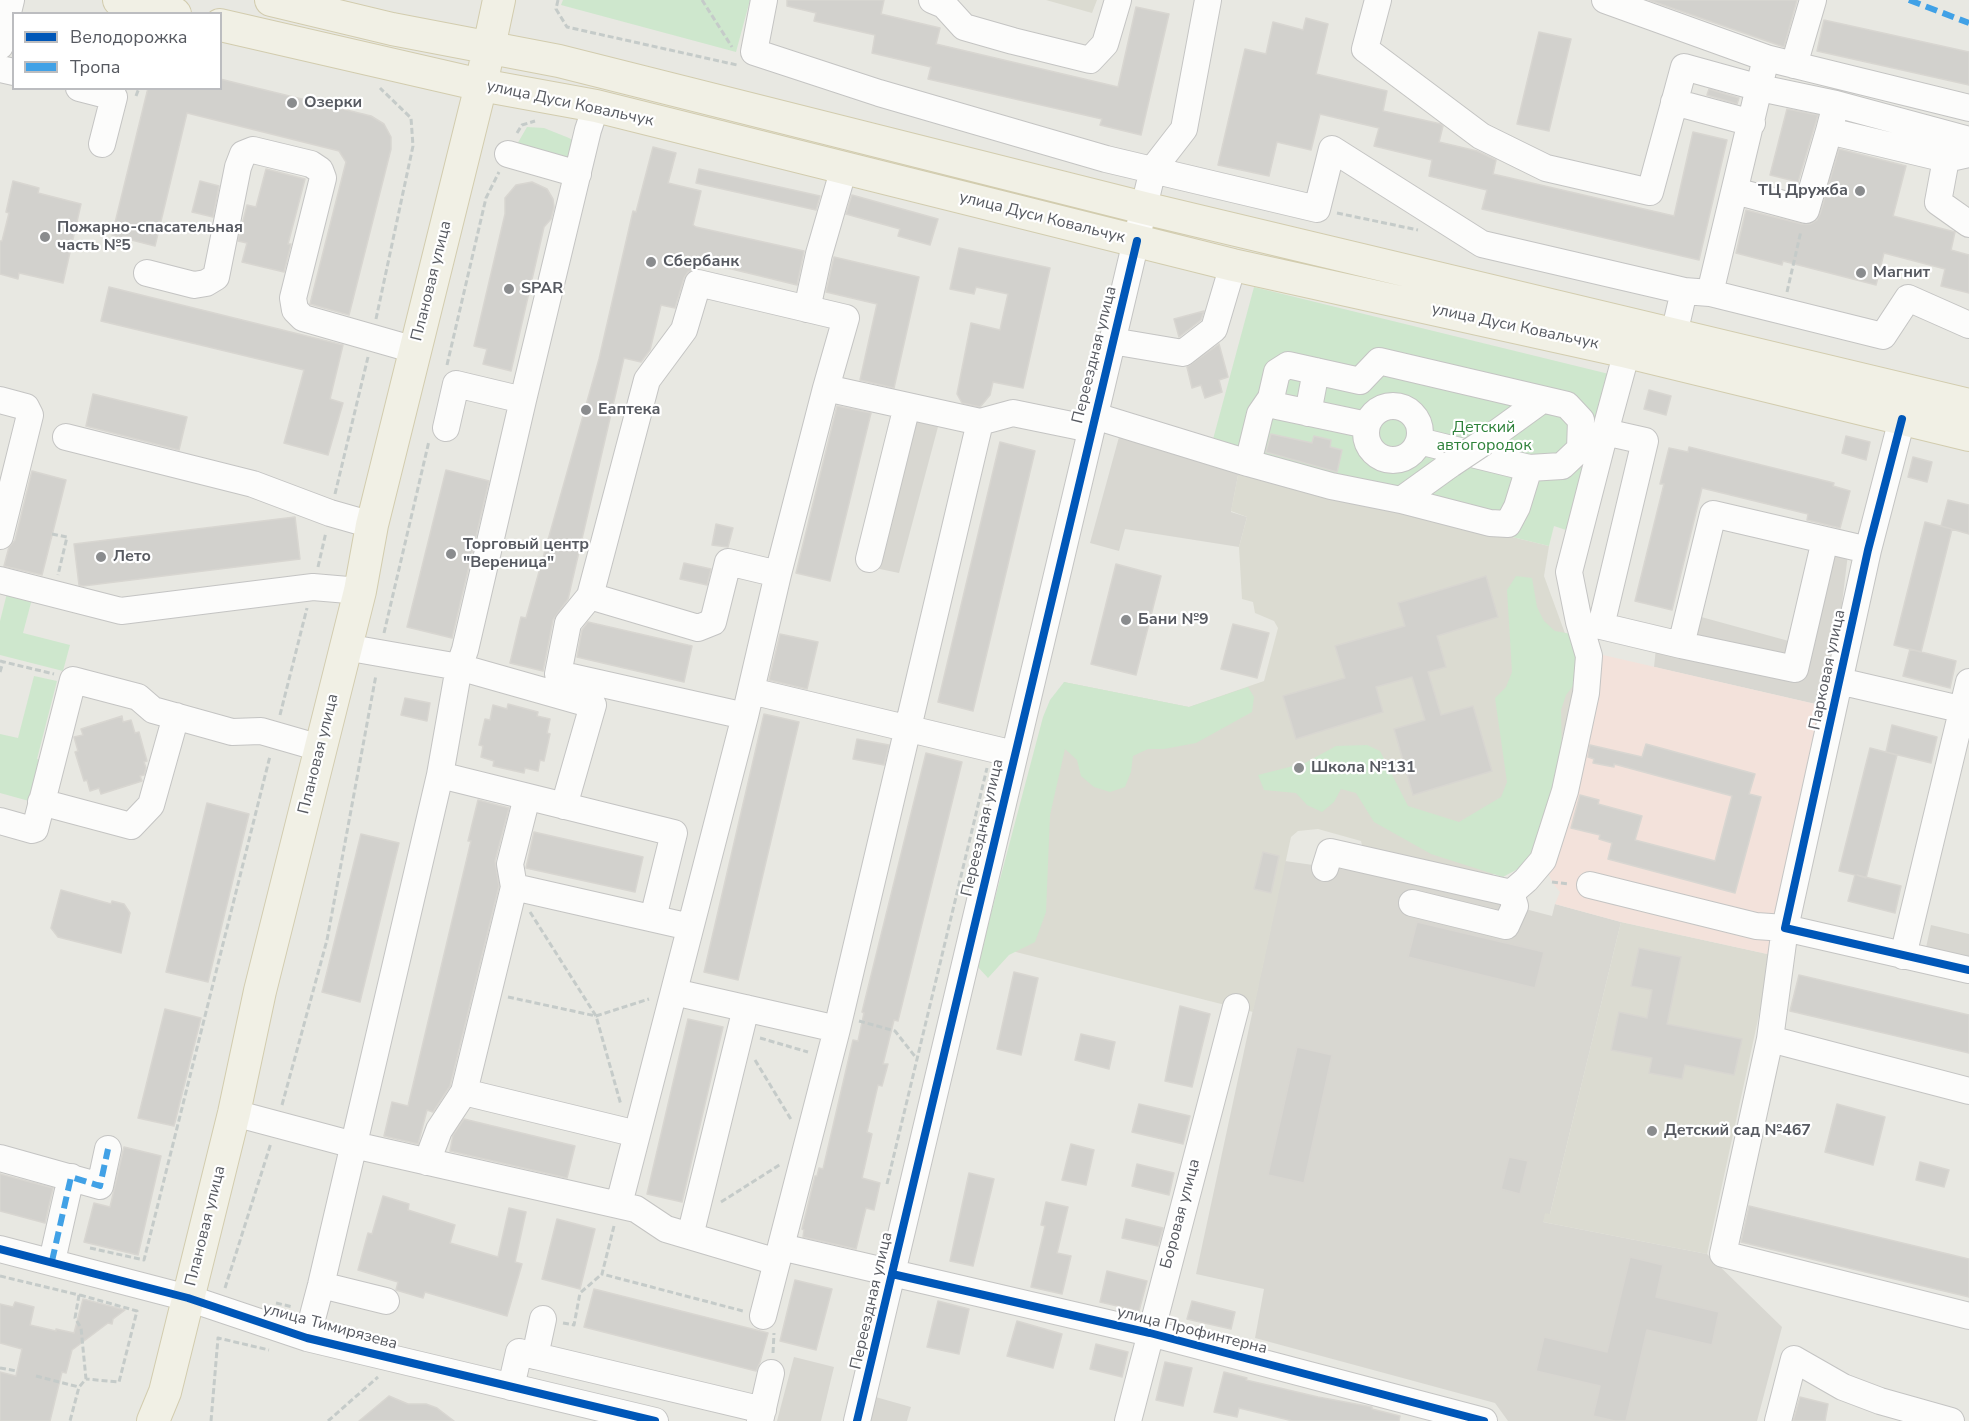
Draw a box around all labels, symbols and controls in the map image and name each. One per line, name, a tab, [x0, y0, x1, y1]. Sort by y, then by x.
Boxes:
legend	[12, 12, 222, 90]
text: Велодорожка	[70, 25, 187, 49]
text: Тропа	[70, 55, 121, 79]
street label: улица Дуси Ковальчук	[485, 77, 655, 131]
place label: Озерки	[304, 93, 362, 113]
marker: Озерки	[285, 96, 299, 110]
place label: ТЦ Дружба	[1758, 181, 1848, 201]
marker: ТЦ Дружба	[1853, 184, 1867, 198]
street label: улица Дуси Ковальчук	[957, 188, 1127, 248]
place label: Пожарно-спасательная часть №5	[57, 218, 243, 256]
street label: Плановая улица	[408, 219, 456, 343]
marker: Пожарно-спасательная часть №5	[38, 230, 52, 244]
place label: Сбербанк	[663, 252, 739, 272]
marker: Сбербанк	[644, 255, 658, 269]
place label: Магнит	[1873, 263, 1930, 283]
marker: Магнит	[1854, 266, 1868, 280]
place label: SPAR	[521, 279, 563, 299]
marker: SPAR	[502, 282, 516, 296]
street label: Переездная улица	[1069, 284, 1121, 426]
street label: улица Дуси Ковальчук	[1430, 300, 1600, 354]
place label: Еаптека	[598, 400, 661, 420]
marker: Еаптека	[579, 403, 593, 417]
park label: Детский автогородок	[1436, 418, 1532, 456]
place label: Торговый центр "Вереница"	[463, 535, 589, 573]
place label: Лето	[113, 547, 151, 567]
marker: Торговый центр "Вереница"	[444, 547, 458, 561]
marker: Лето	[94, 550, 108, 564]
street label: Парковая улица	[1806, 608, 1850, 732]
place label: Бани №9	[1138, 610, 1209, 630]
marker: Бани №9	[1119, 613, 1133, 627]
street label: Плановая улица	[295, 692, 343, 816]
street label: Переездная улица	[958, 757, 1008, 899]
place label: Школа №131	[1311, 758, 1416, 778]
marker: Школа №131	[1292, 761, 1306, 775]
place label: Детский сад №467	[1664, 1121, 1811, 1141]
marker: Детский сад №467	[1645, 1124, 1659, 1138]
street label: Боровая улица	[1157, 1157, 1205, 1271]
street label: Плановая улица	[182, 1164, 230, 1288]
street label: Переездная улица	[847, 1230, 897, 1372]
street label: улица Тимирязева	[261, 1300, 399, 1354]
street label: улица Профинтерна	[1115, 1303, 1269, 1359]

